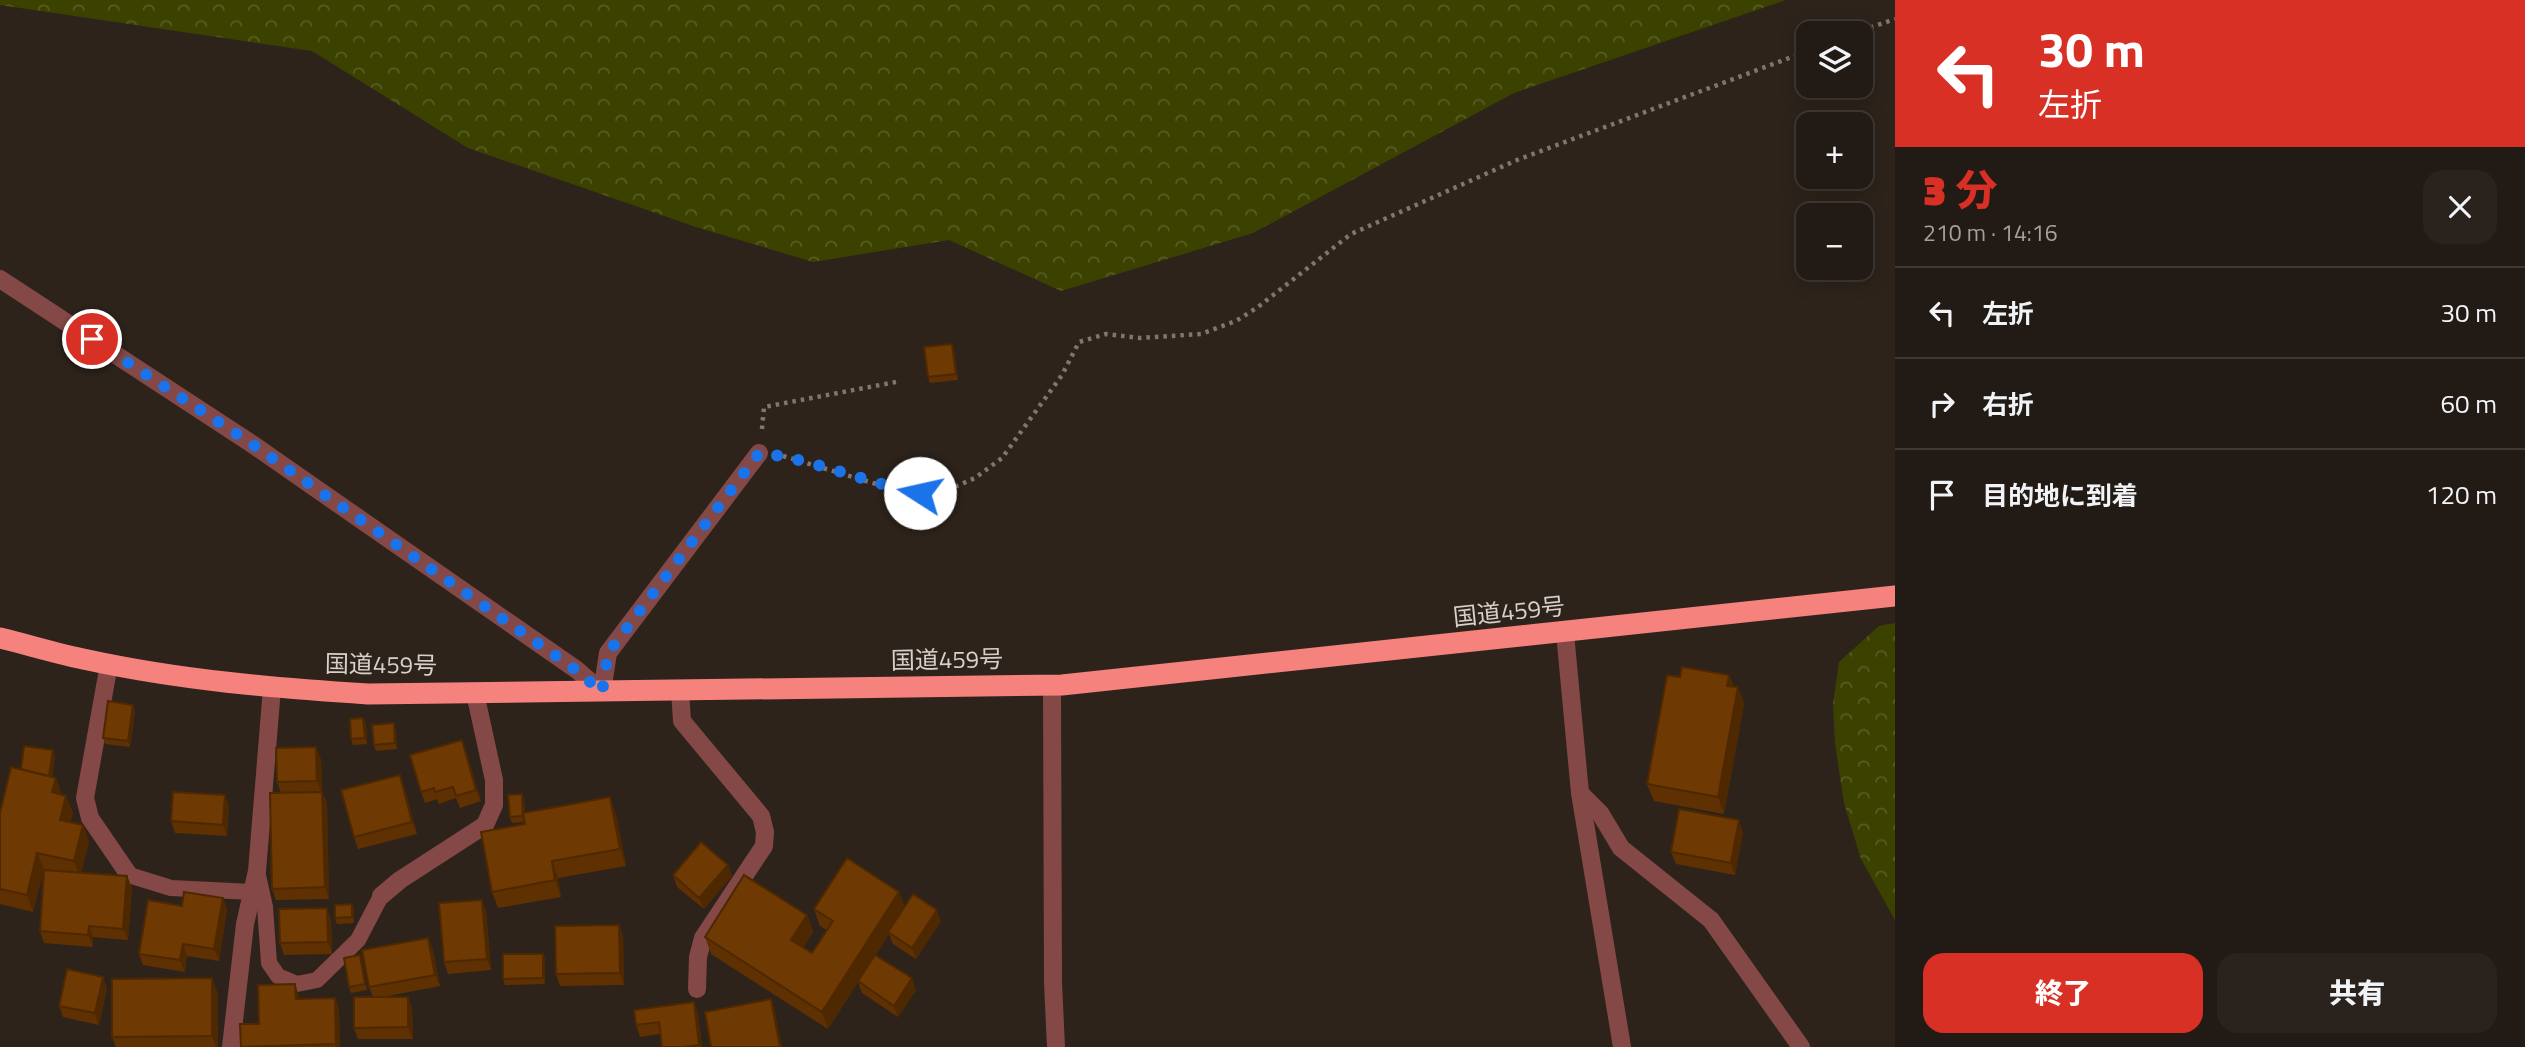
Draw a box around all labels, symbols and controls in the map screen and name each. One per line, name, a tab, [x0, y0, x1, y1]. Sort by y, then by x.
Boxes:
text: 30 m	[2038, 11, 2145, 86]
map controls	[1796, 21, 1873, 280]
button: layers	[1796, 21, 1873, 98]
icon: left	[1923, 28, 2014, 119]
text: 左折	[2038, 80, 2102, 128]
button: +	[1796, 112, 1873, 189]
text: 3 分	[1923, 157, 1997, 221]
button: close	[2423, 170, 2497, 244]
button: −	[1796, 203, 1873, 280]
text: 210 m · 14:16	[1923, 215, 2058, 250]
text: 30 m	[2440, 293, 2497, 332]
icon: left	[1923, 294, 1961, 332]
text: 左折	[1982, 294, 2034, 333]
pin	[62, 309, 122, 369]
icon: arrive	[73, 320, 111, 358]
text: 60 m	[2440, 384, 2497, 423]
icon: right	[1923, 385, 1961, 423]
text: 右折	[1982, 385, 2034, 424]
position arrow	[883, 456, 957, 530]
text: 120 m	[2426, 475, 2497, 514]
icon: arrive	[1923, 476, 1961, 514]
text: 目的地に到着	[1982, 476, 2138, 515]
street label: 国道459号	[1451, 587, 1567, 635]
street label: 国道459号	[891, 640, 1003, 678]
street label: 国道459号	[325, 645, 437, 683]
button: 終了	[1923, 953, 2203, 1033]
button: 共有	[2217, 953, 2497, 1033]

